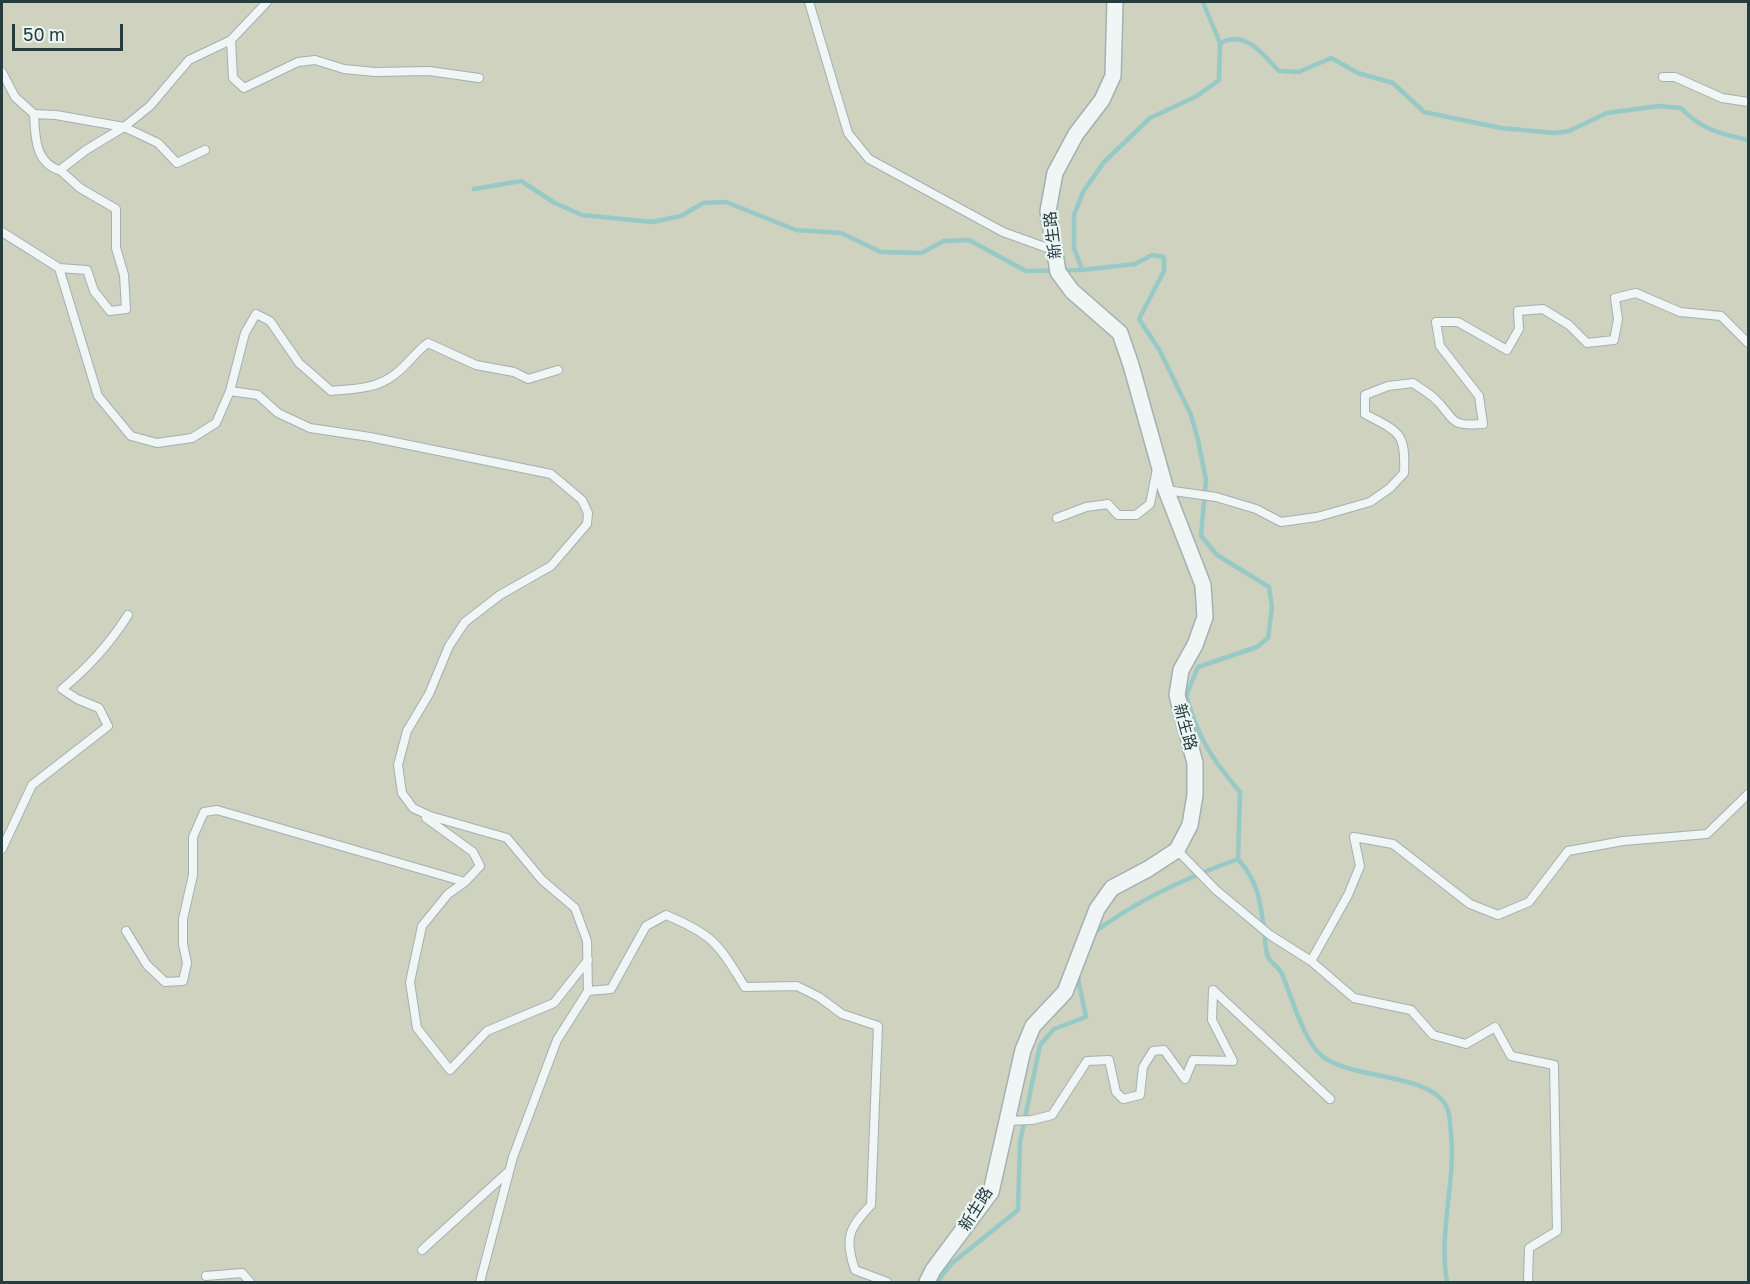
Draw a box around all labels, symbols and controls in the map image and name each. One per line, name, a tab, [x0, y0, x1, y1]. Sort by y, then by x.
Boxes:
scale bar	[15, 12, 126, 50]
text: 50 m	[23, 23, 65, 45]
street label: 新生路	[1041, 210, 1065, 260]
street label: 新生路	[1170, 701, 1200, 753]
street label: 新生路	[955, 1184, 997, 1234]

